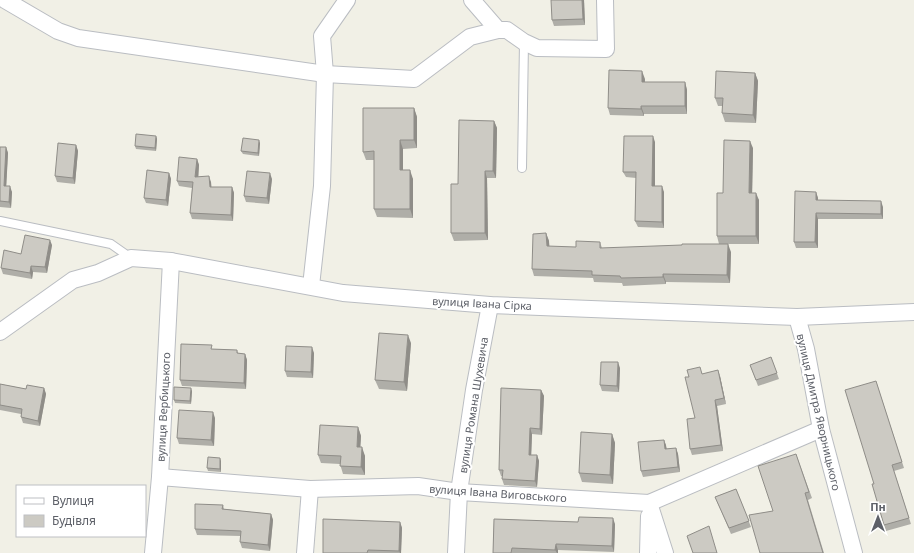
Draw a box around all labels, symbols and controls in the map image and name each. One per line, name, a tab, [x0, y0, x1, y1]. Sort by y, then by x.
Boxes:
street label: вулиця Івана Сірка	[432, 293, 532, 313]
street label: вулиця Дмитра Яворницького	[794, 332, 844, 492]
street label: вулиця Романа Шухевича	[455, 336, 491, 474]
street label: вулиця Вербицького	[153, 352, 173, 462]
street label: вулиця Івана Виговського	[429, 481, 567, 505]
legend	[16, 485, 146, 537]
text: Вулиця	[52, 492, 94, 509]
north arrow	[858, 497, 898, 537]
text: Пн	[870, 499, 886, 514]
text: Будівля	[52, 512, 96, 529]

